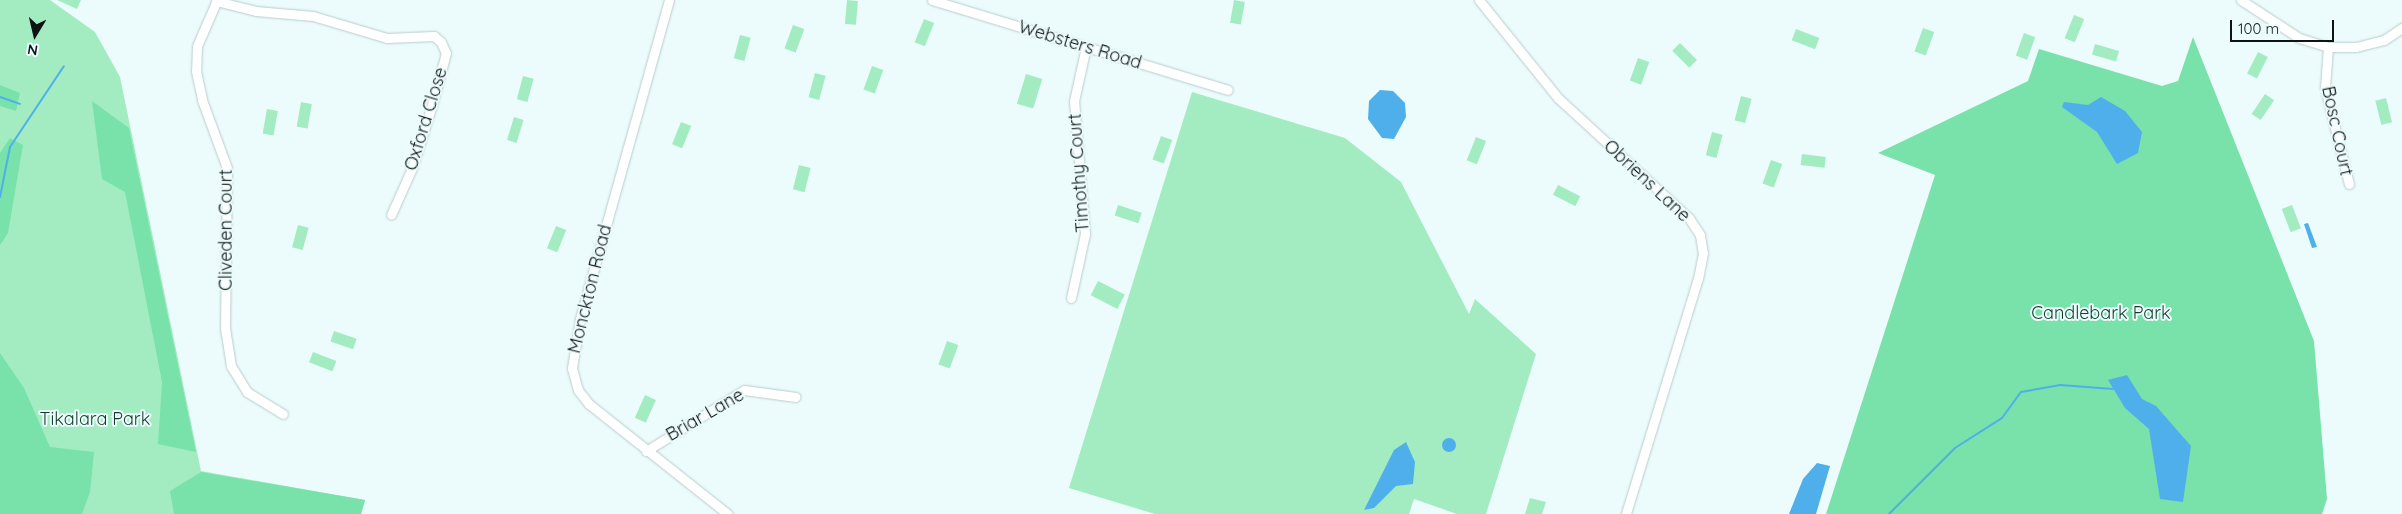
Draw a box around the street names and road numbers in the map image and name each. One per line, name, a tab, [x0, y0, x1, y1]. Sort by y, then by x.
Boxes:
street label: Websters Road	[1016, 16, 1144, 74]
street label: Oxford Close	[400, 65, 452, 173]
street label: Bosc Court	[2317, 84, 2357, 178]
street label: Timothy Court	[1064, 113, 1094, 233]
street label: Obriens Lane	[1599, 135, 1695, 227]
street label: Cliveden Court	[215, 169, 237, 291]
street label: Monckton Road	[564, 222, 616, 356]
street label: Briar Lane	[662, 384, 748, 446]

